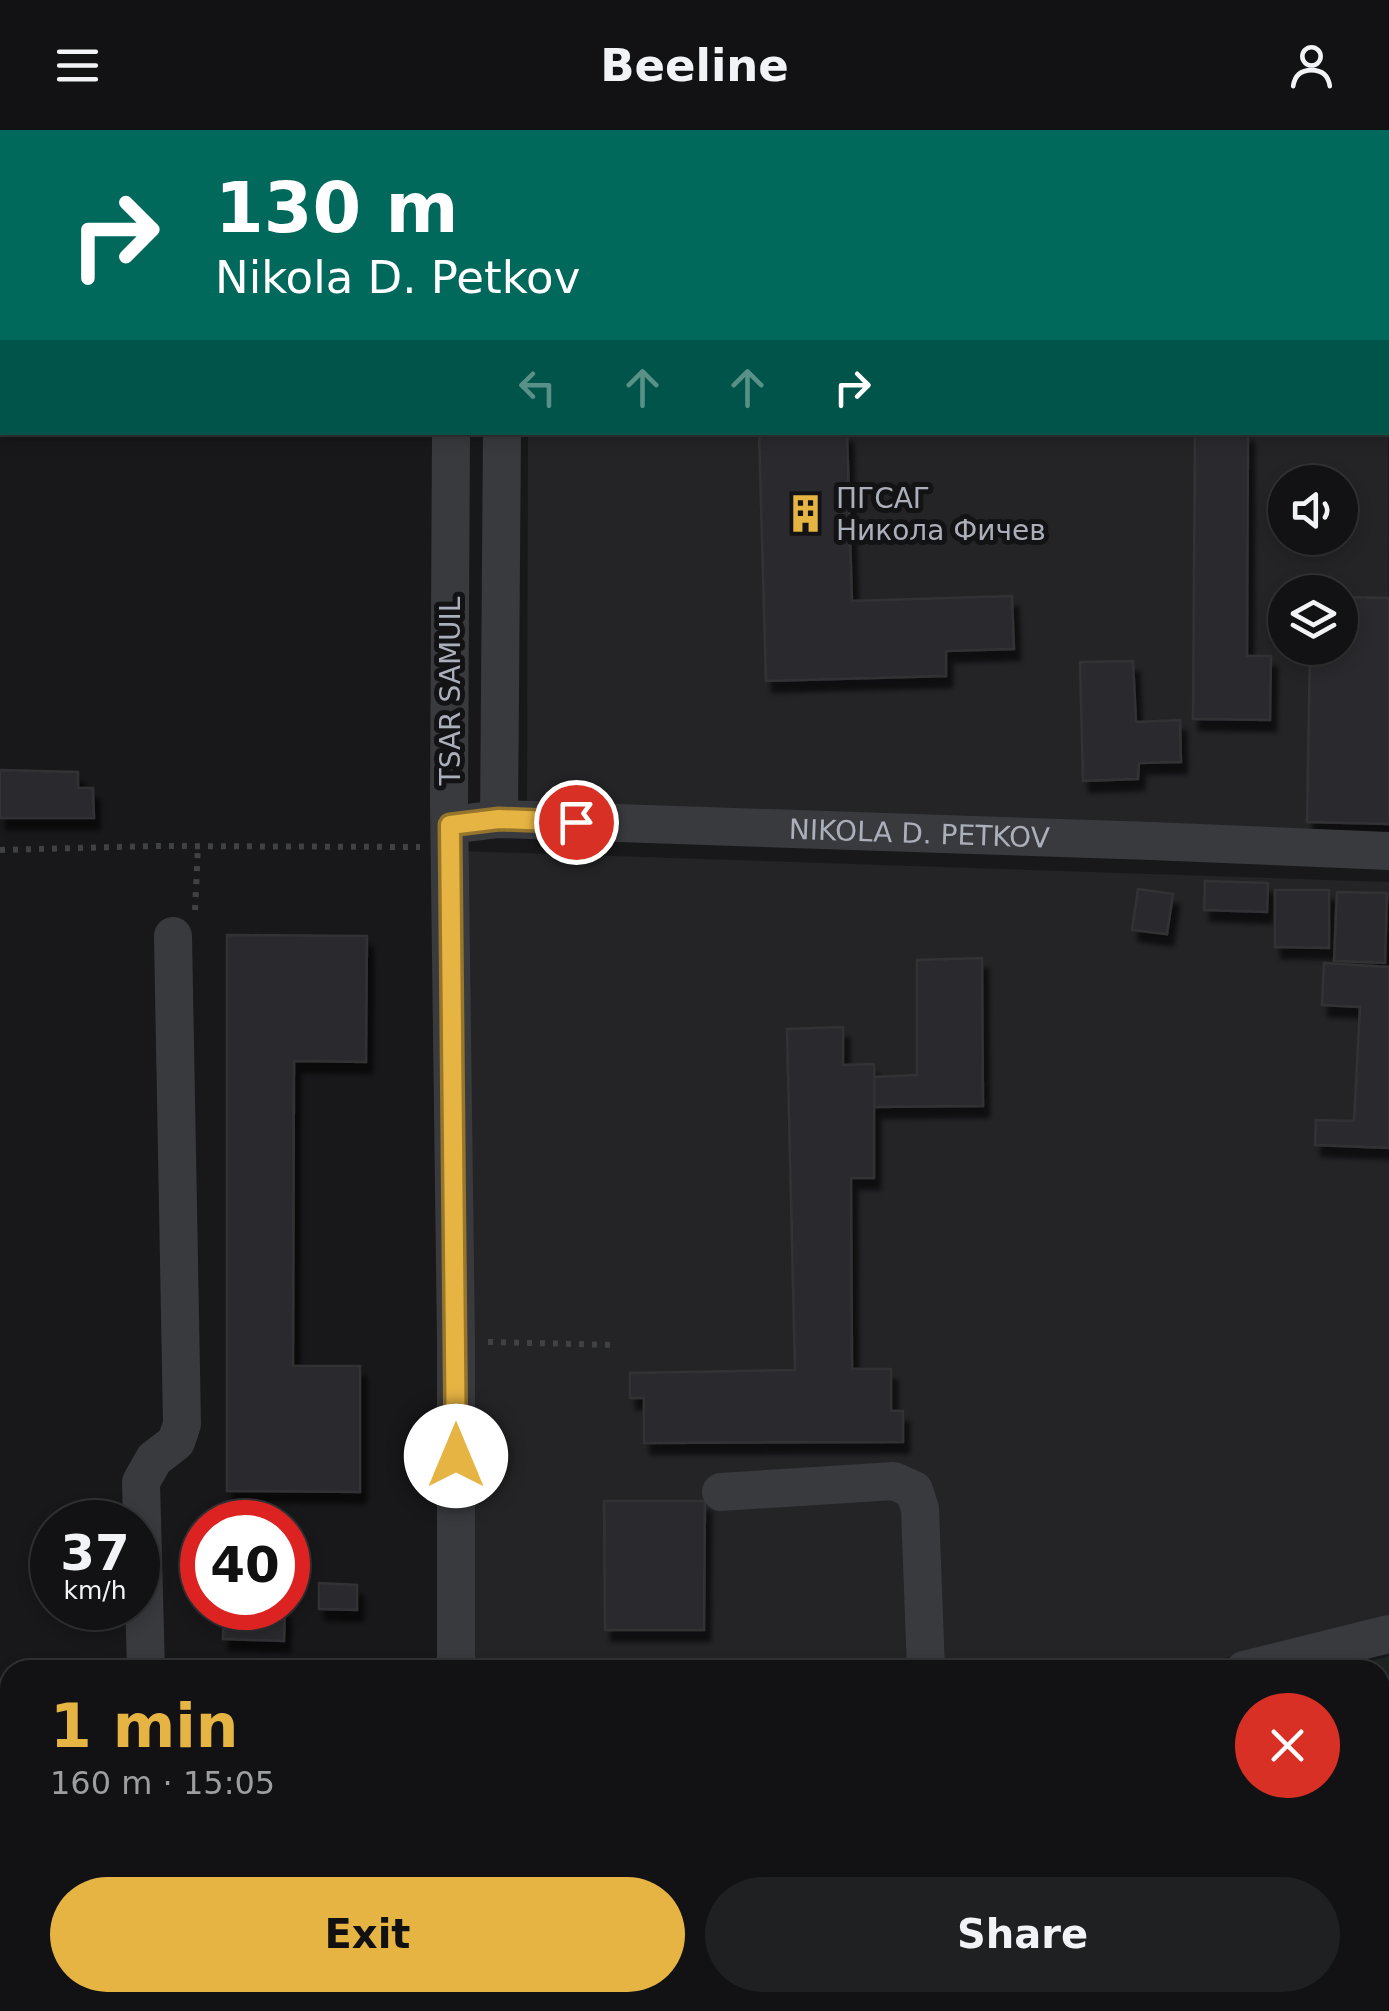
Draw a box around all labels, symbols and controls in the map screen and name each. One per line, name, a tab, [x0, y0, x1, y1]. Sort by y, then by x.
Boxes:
icon: menu	[50, 38, 105, 93]
icon: person	[1284, 38, 1339, 93]
text: Beeline	[600, 39, 789, 92]
text: 130 m	[215, 167, 458, 249]
icon: right	[50, 170, 180, 300]
text: Nikola D. Petkov	[215, 251, 580, 304]
icon: left	[510, 360, 565, 415]
icon: ahead	[615, 360, 670, 415]
icon: ahead	[720, 360, 775, 415]
icon: right	[825, 360, 880, 415]
map controls	[1268, 465, 1358, 665]
button: sound	[1268, 465, 1358, 555]
place label: ПГСАГ Никола Фичев	[836, 482, 1046, 547]
building icon: ПГСАГ Никола Фичев	[785, 493, 827, 535]
button: layers	[1268, 575, 1358, 665]
street label: TSAR SAMUIL	[434, 596, 467, 786]
pin	[534, 780, 619, 865]
icon: arrive	[549, 795, 604, 850]
street label: NIKOLA D. PETKOV	[788, 812, 1050, 854]
position arrow	[404, 1404, 508, 1508]
speed limit sign: 40	[180, 1500, 310, 1630]
text: 37	[60, 1524, 130, 1582]
text: km/h	[63, 1576, 127, 1605]
text: 1 min	[50, 1691, 238, 1761]
button: close	[1235, 1693, 1340, 1798]
text: 160 m · 15:05	[50, 1764, 275, 1802]
button: Exit	[50, 1877, 685, 1992]
button: Share	[705, 1877, 1340, 1992]

